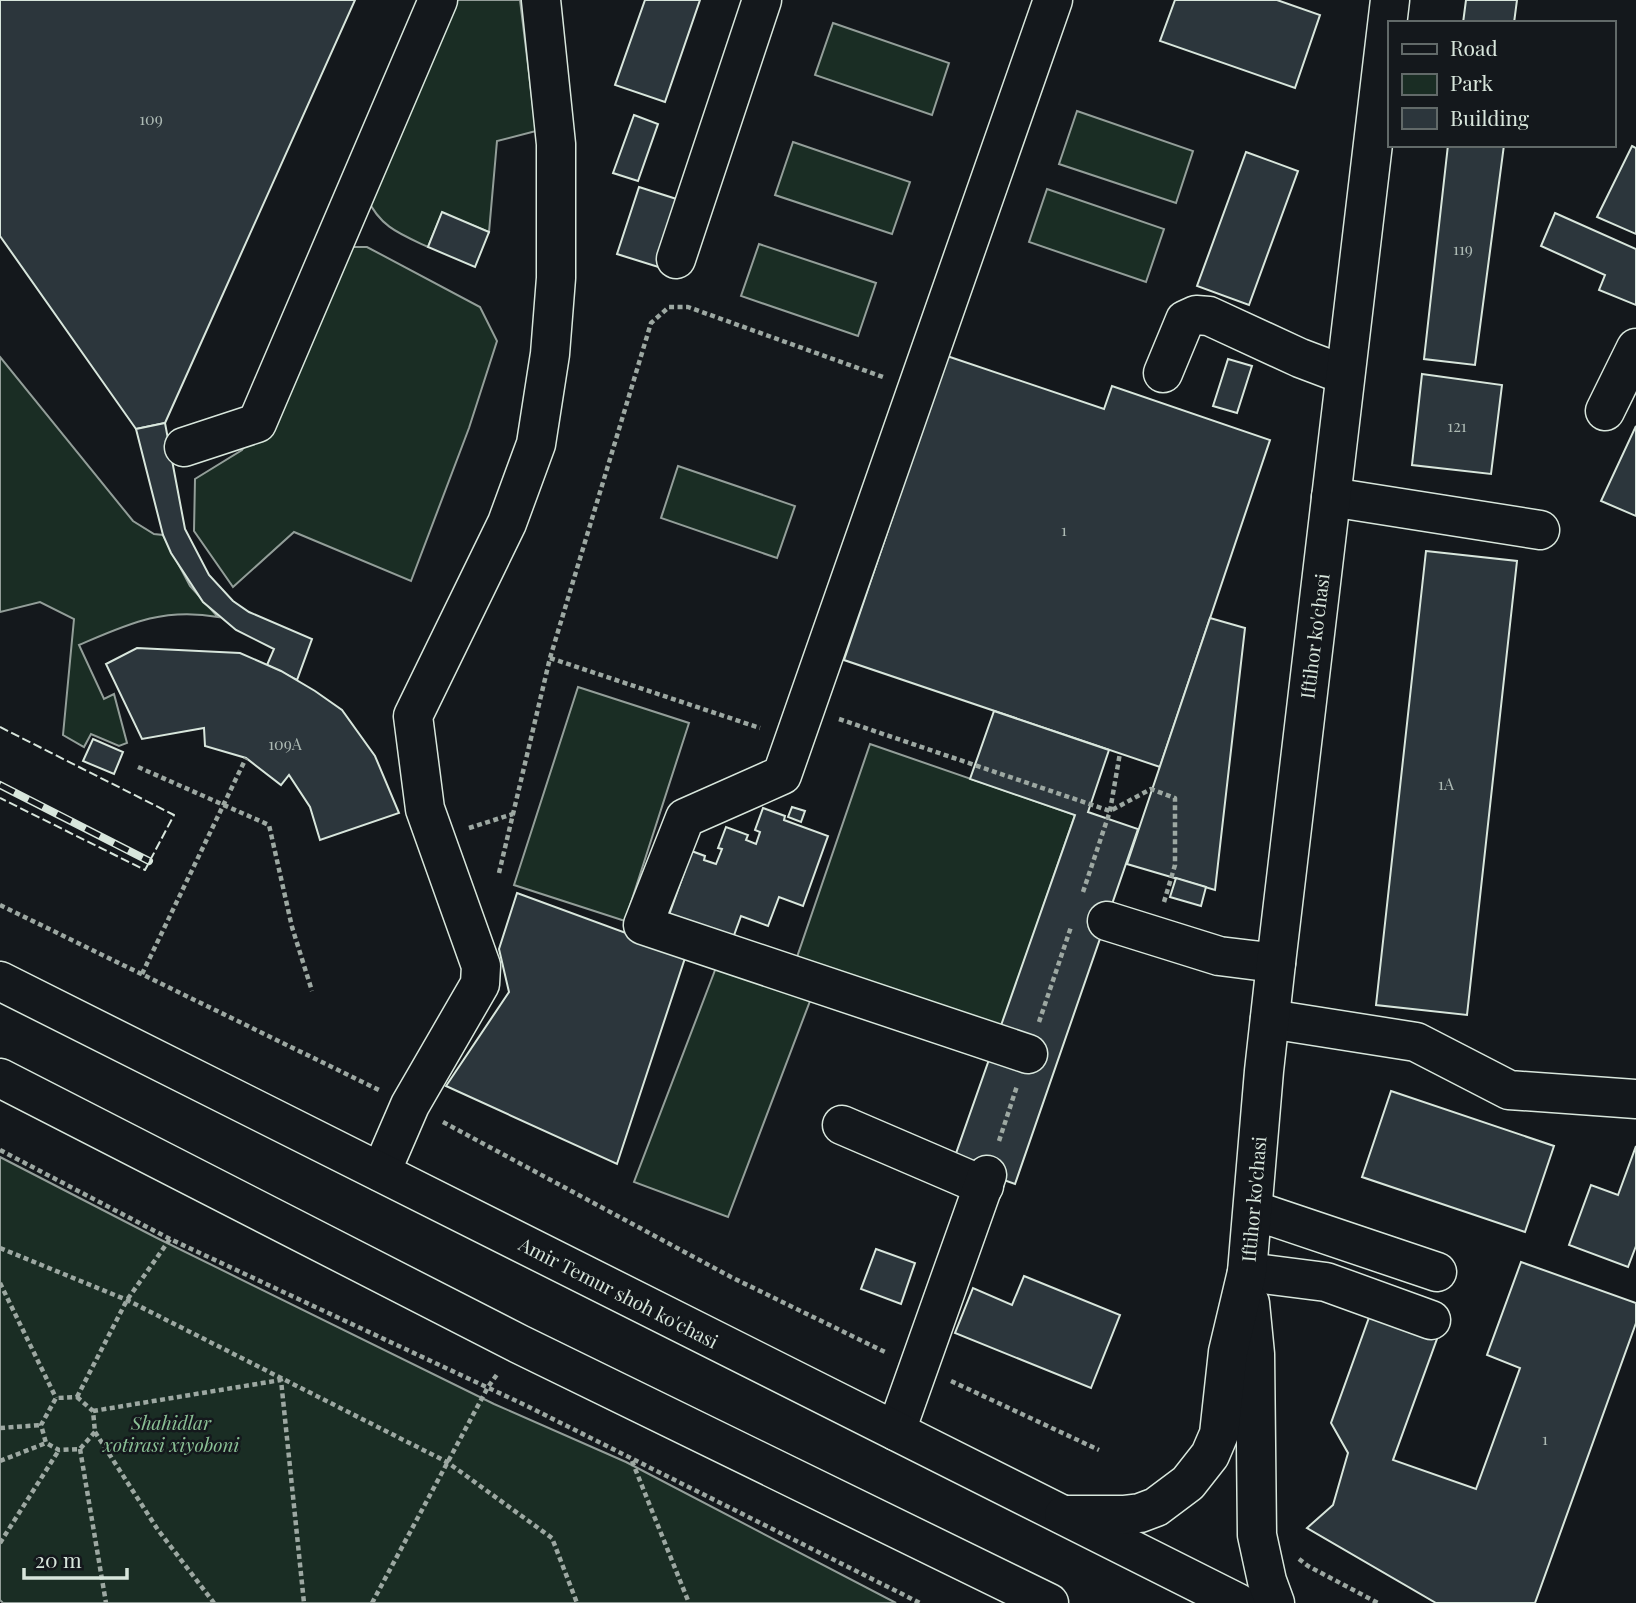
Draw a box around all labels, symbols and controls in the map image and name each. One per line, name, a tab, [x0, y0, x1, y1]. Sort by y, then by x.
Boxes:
legend	[1388, 21, 1615, 147]
text: Road	[1450, 33, 1498, 61]
text: Park	[1450, 68, 1494, 96]
text: Building	[1450, 103, 1529, 131]
house number: 109	[139, 108, 163, 129]
house number: 119	[1453, 238, 1473, 259]
house number: 121	[1447, 415, 1467, 436]
house number: 1	[1061, 519, 1067, 540]
street label: Iftihor ko'chasi	[1293, 571, 1335, 700]
house number: 109A	[268, 733, 303, 754]
house number: 1А	[1438, 773, 1455, 794]
street label: Iftihor ko'chasi	[1235, 1135, 1271, 1263]
street label: Amir Temur shoh ko'chasi	[514, 1230, 723, 1354]
park label: Shahidlar xotirasi xiyoboni	[102, 1409, 241, 1457]
house number: 1	[1542, 1428, 1548, 1449]
scale bar	[24, 1536, 128, 1580]
text: 20 m	[35, 1545, 82, 1573]

